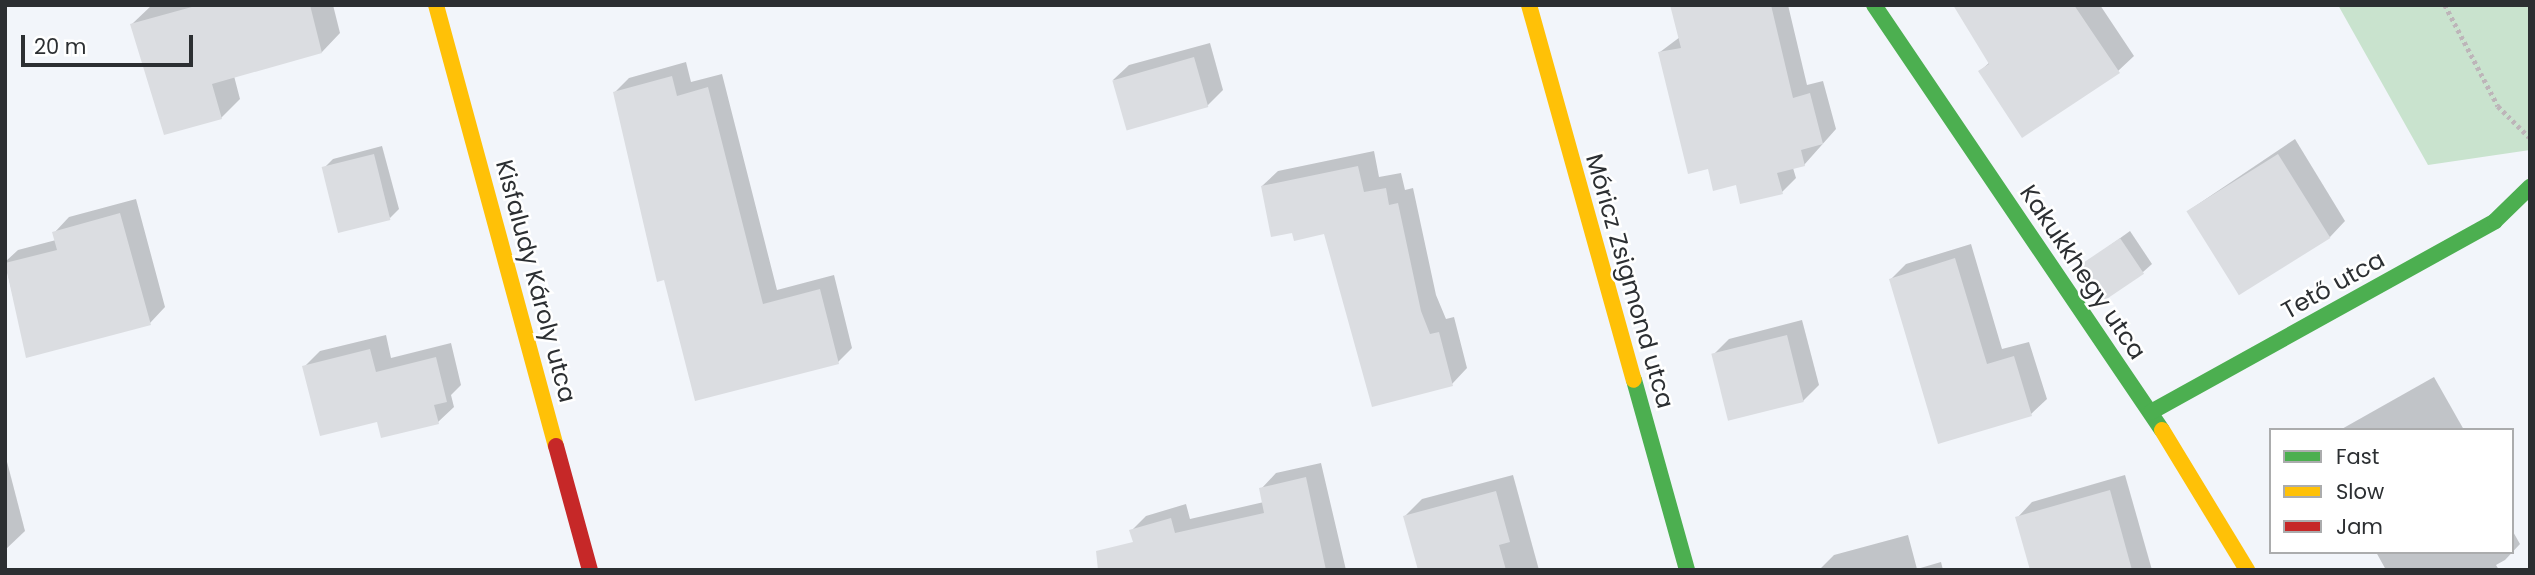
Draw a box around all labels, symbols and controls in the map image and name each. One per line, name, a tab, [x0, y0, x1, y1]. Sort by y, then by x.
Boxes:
scale bar	[24, 21, 196, 65]
text: 20 m	[34, 32, 87, 61]
street label: Móricz Zsigmond utca	[1580, 150, 1680, 412]
street label: Kisfaludy Károly utca	[490, 157, 582, 405]
street label: Kakukkhegy utca	[2014, 179, 2152, 365]
street label: Tető utca	[2276, 245, 2390, 325]
legend	[2269, 428, 2514, 554]
text: Fast	[2336, 442, 2379, 471]
text: Slow	[2336, 477, 2384, 506]
text: Jam	[2336, 512, 2383, 541]

